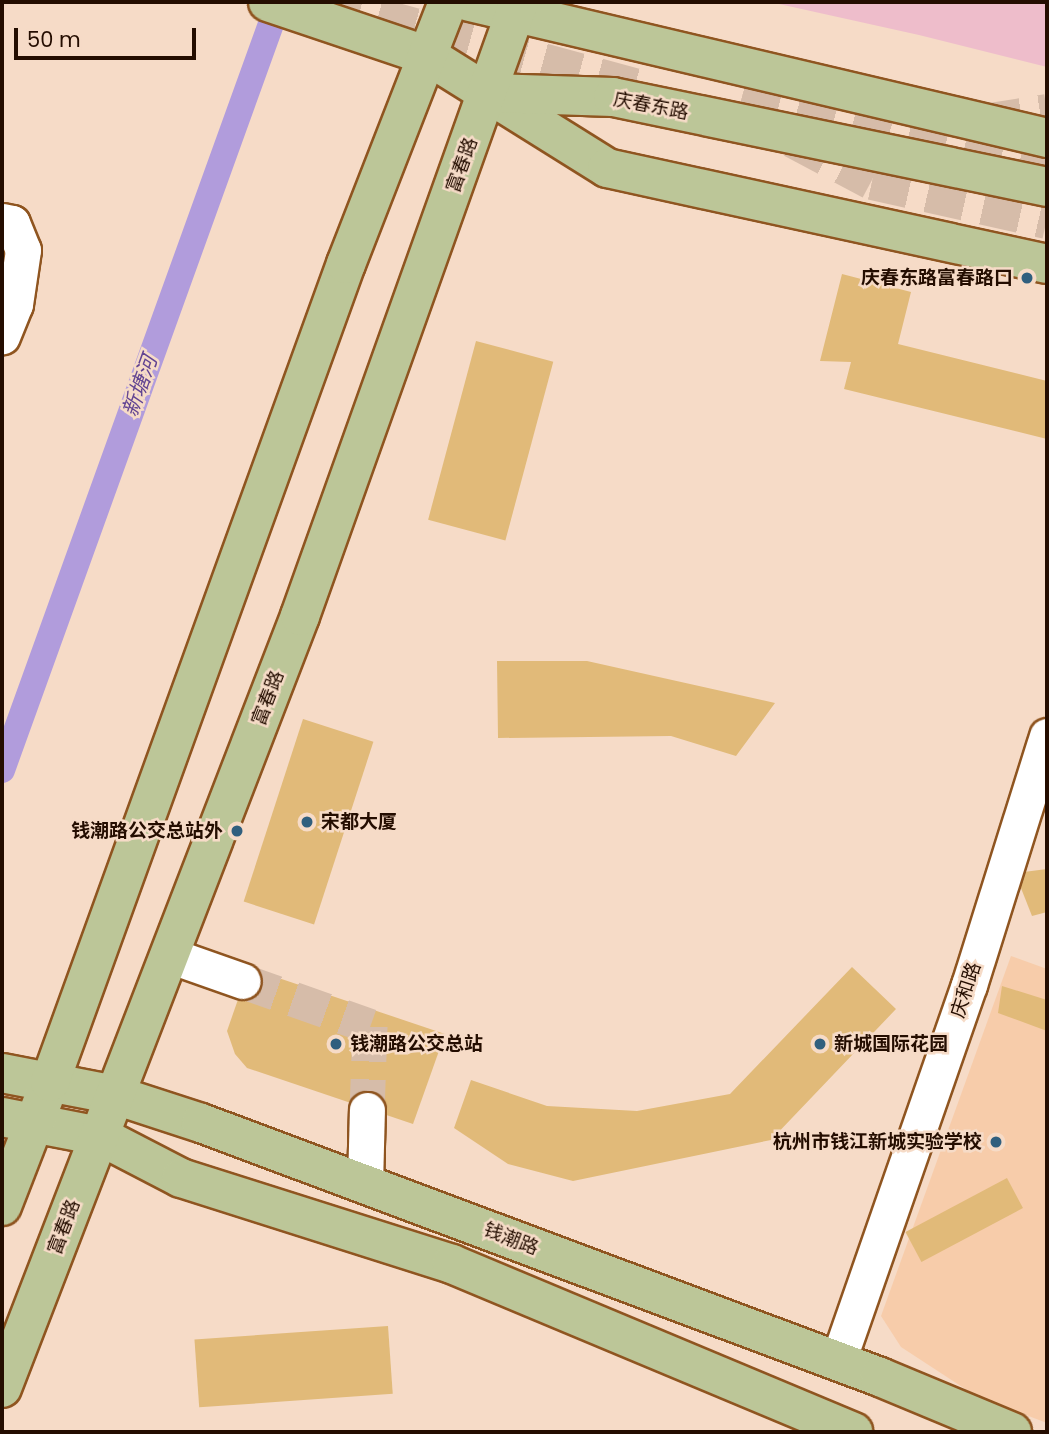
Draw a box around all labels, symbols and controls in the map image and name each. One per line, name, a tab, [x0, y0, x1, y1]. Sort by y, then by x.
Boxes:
scale bar	[18, 14, 200, 58]
text: 50 m	[27, 25, 81, 54]
street label: 庆春东路	[612, 88, 690, 124]
street label: 富春路	[442, 134, 482, 196]
place label: 庆春东路富春路口	[861, 267, 1013, 289]
marker: 庆春东路富春路口	[1019, 270, 1035, 286]
water label: 新塘河	[117, 352, 163, 420]
street label: 富春路	[247, 667, 289, 729]
place label: 宋都大厦	[321, 811, 397, 833]
marker: 宋都大厦	[299, 814, 315, 830]
place label: 钱潮路公交总站外	[71, 820, 223, 842]
marker: 钱潮路公交总站外	[229, 823, 245, 839]
street label: 庆和路	[946, 959, 986, 1021]
place label: 钱潮路公交总站	[350, 1033, 483, 1055]
place label: 新城国际花园	[834, 1033, 948, 1055]
marker: 钱潮路公交总站	[328, 1036, 344, 1052]
marker: 新城国际花园	[812, 1036, 828, 1052]
place label: 杭州市钱江新城实验学校	[773, 1131, 982, 1153]
marker: 杭州市钱江新城实验学校	[988, 1134, 1004, 1150]
street label: 富春路	[43, 1196, 85, 1258]
street label: 钱潮路	[480, 1218, 542, 1260]

